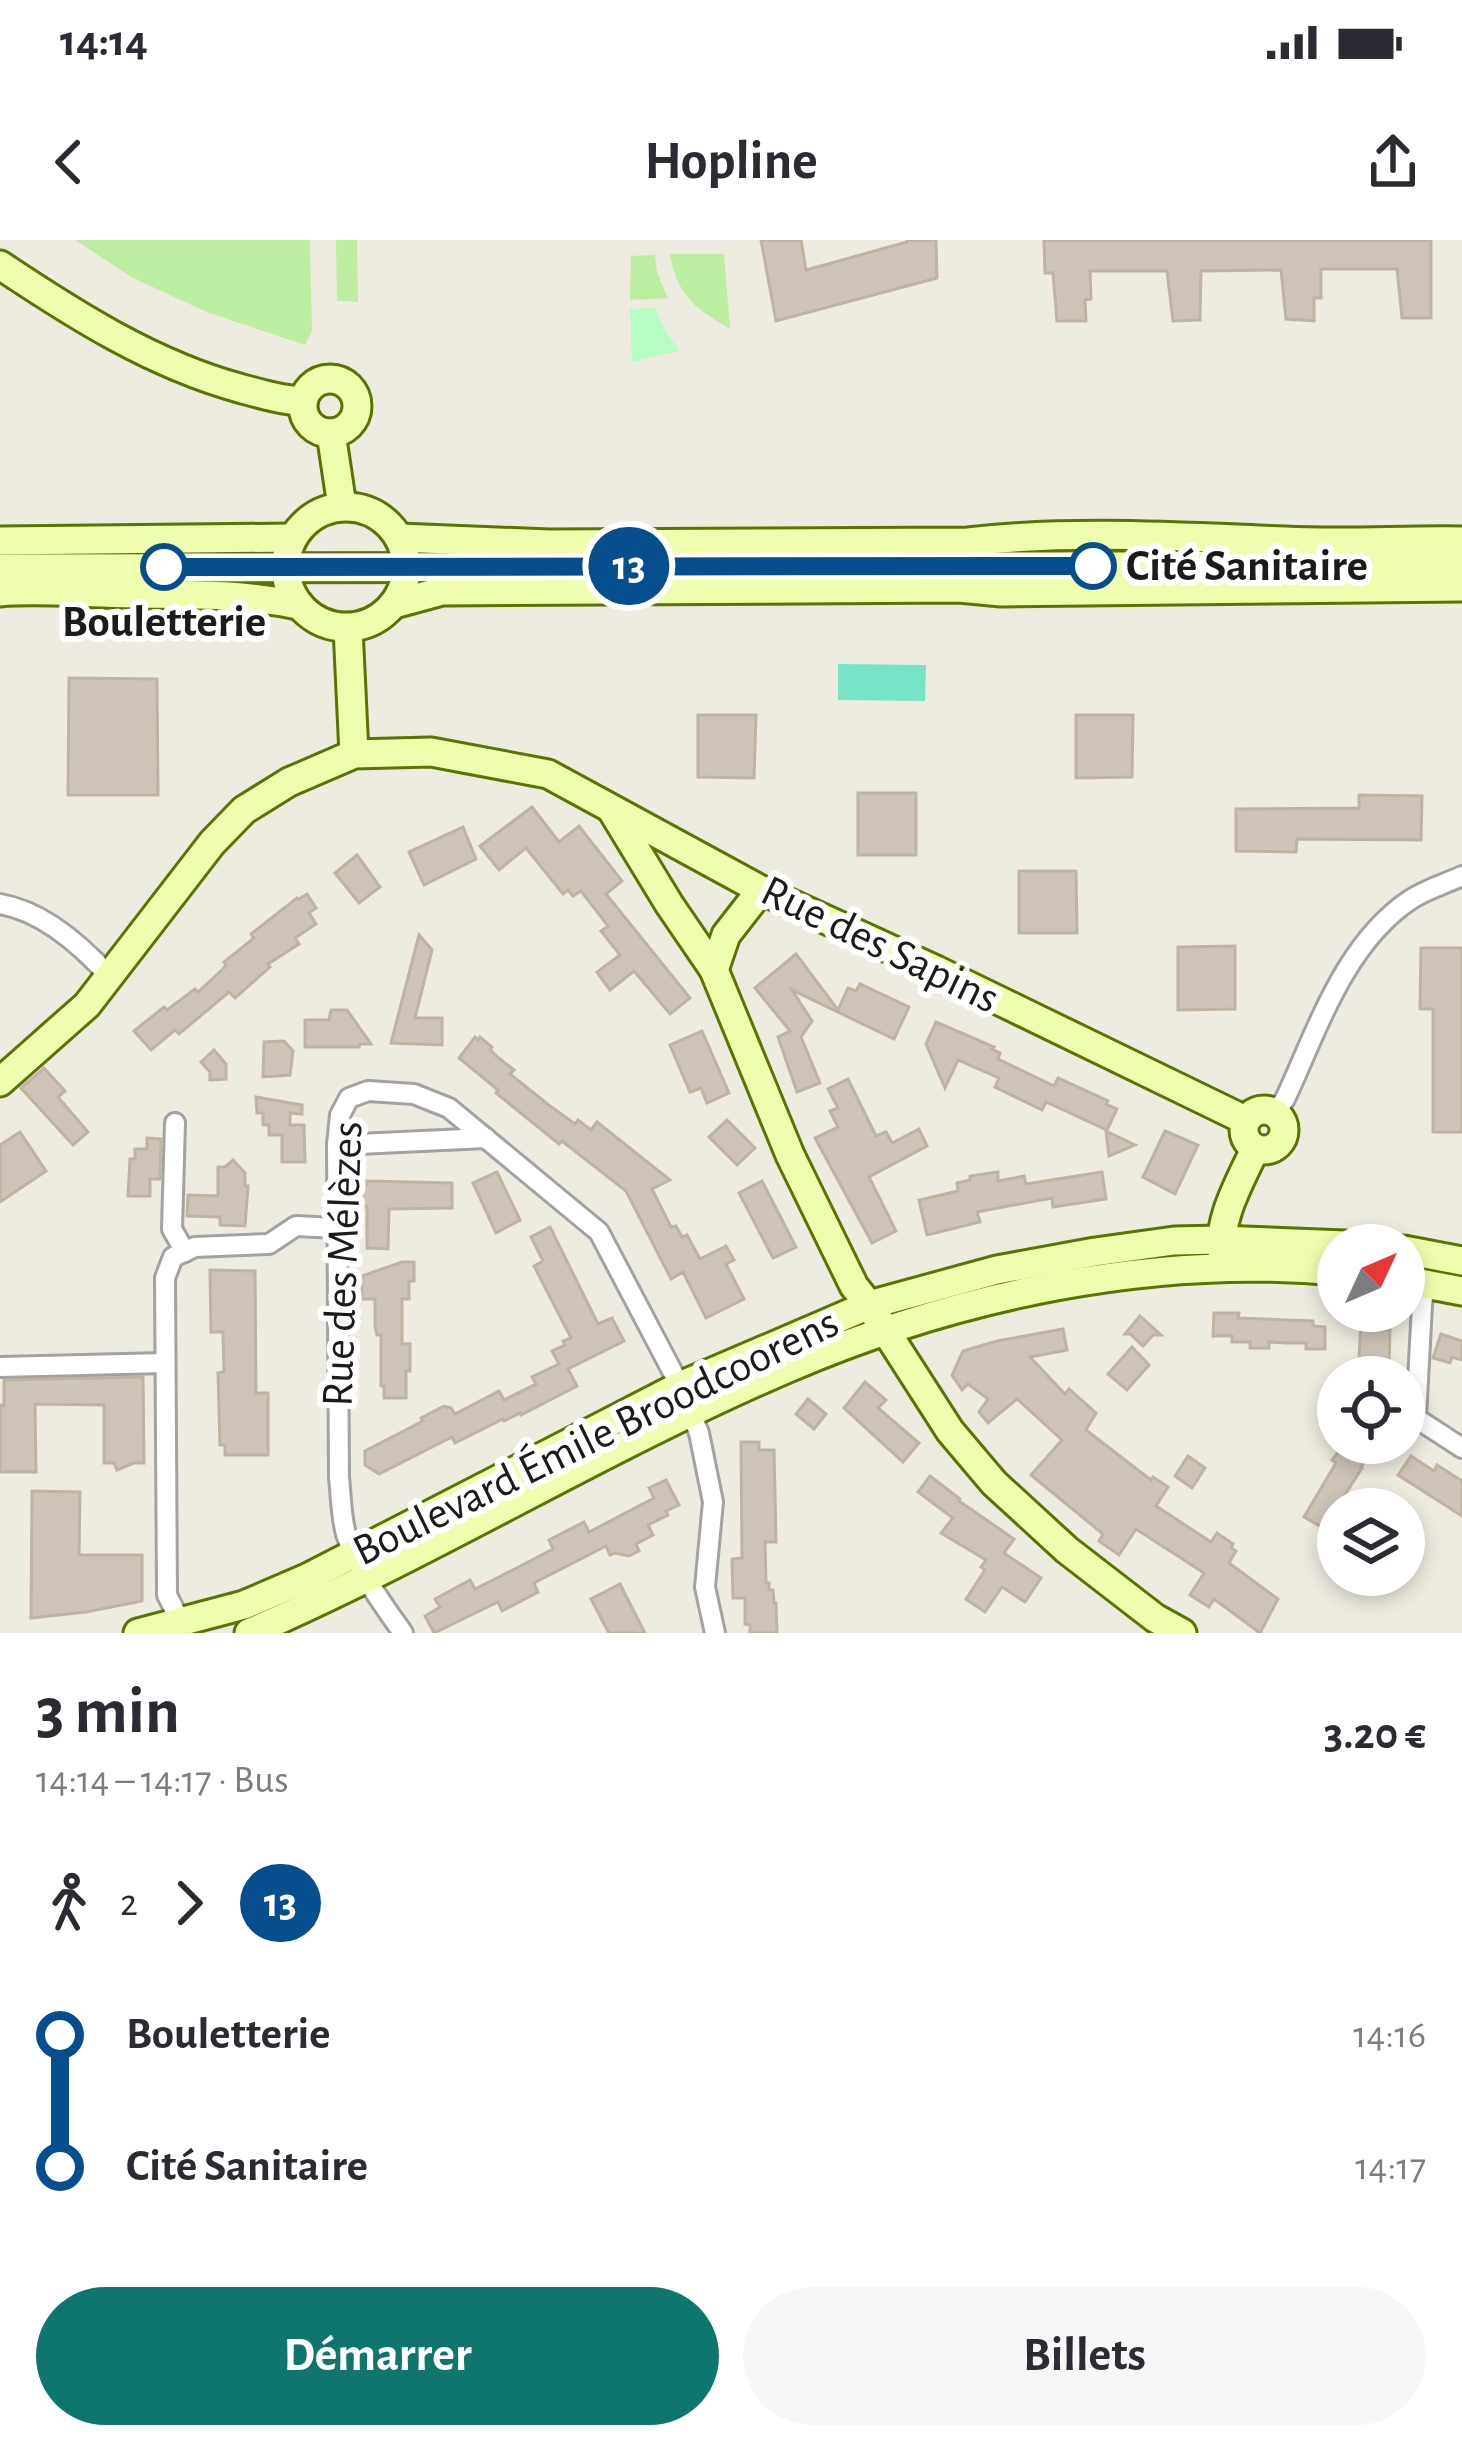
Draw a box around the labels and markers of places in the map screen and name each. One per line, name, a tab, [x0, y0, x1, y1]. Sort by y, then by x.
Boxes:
marker: Cité Sanitaire	[1071, 544, 1115, 588]
place label: Cité Sanitaire	[1126, 544, 1368, 589]
marker: Bouletterie	[142, 545, 186, 589]
place label: Bouletterie	[62, 600, 266, 645]

